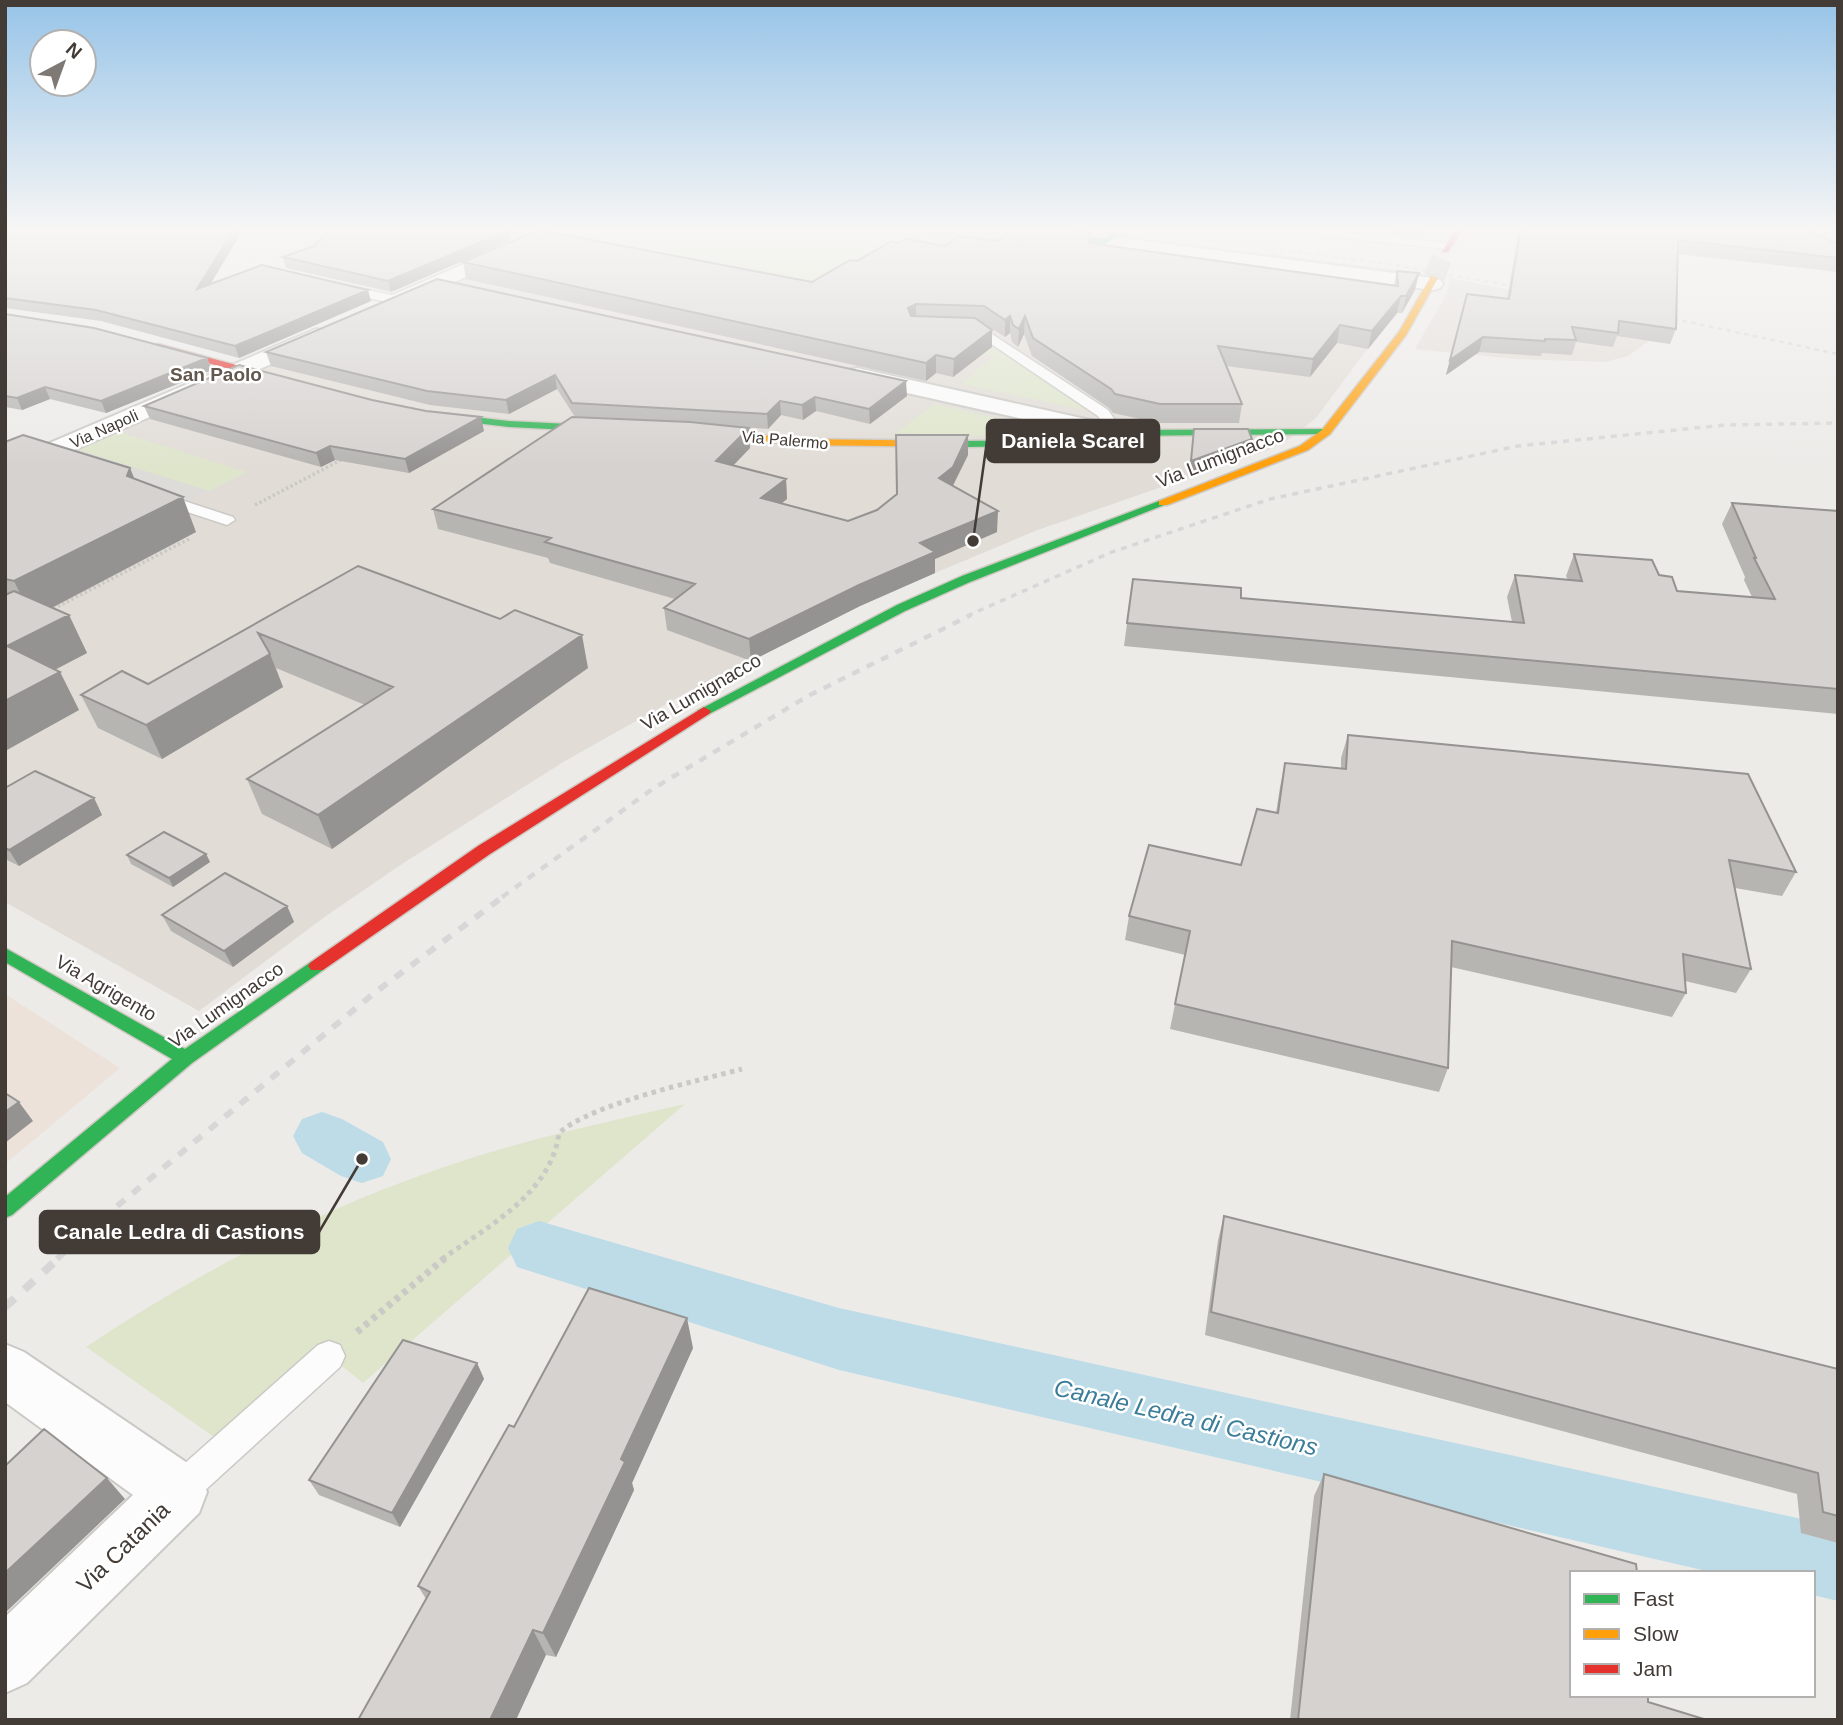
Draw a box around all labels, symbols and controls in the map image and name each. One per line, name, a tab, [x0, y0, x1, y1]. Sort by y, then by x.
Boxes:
north arrow	[28, 28, 98, 98]
text: N	[62, 38, 86, 63]
district label: San Paolo	[170, 364, 262, 385]
street label: Via Napoli	[67, 406, 141, 452]
callout: Daniela Scarel	[987, 420, 1159, 462]
street label: Via Lumignacco	[1153, 424, 1287, 492]
street label: Via Palermo	[741, 428, 829, 452]
text: Daniela Scarel	[1001, 429, 1145, 452]
street label: Via Lumignacco	[637, 649, 765, 735]
street label: Via Agrigento	[52, 951, 160, 1025]
street label: Via Lumignacco	[165, 958, 287, 1052]
callout: Canale Ledra di Castions	[40, 1211, 319, 1253]
text: Canale Ledra di Castions	[54, 1220, 304, 1243]
water label: Canale Ledra di Castions	[1052, 1374, 1320, 1460]
street label: Via Catania	[71, 1496, 175, 1598]
legend	[1570, 1571, 1815, 1697]
text: Fast	[1633, 1587, 1674, 1610]
text: Slow	[1633, 1622, 1679, 1645]
text: Jam	[1633, 1657, 1673, 1680]

